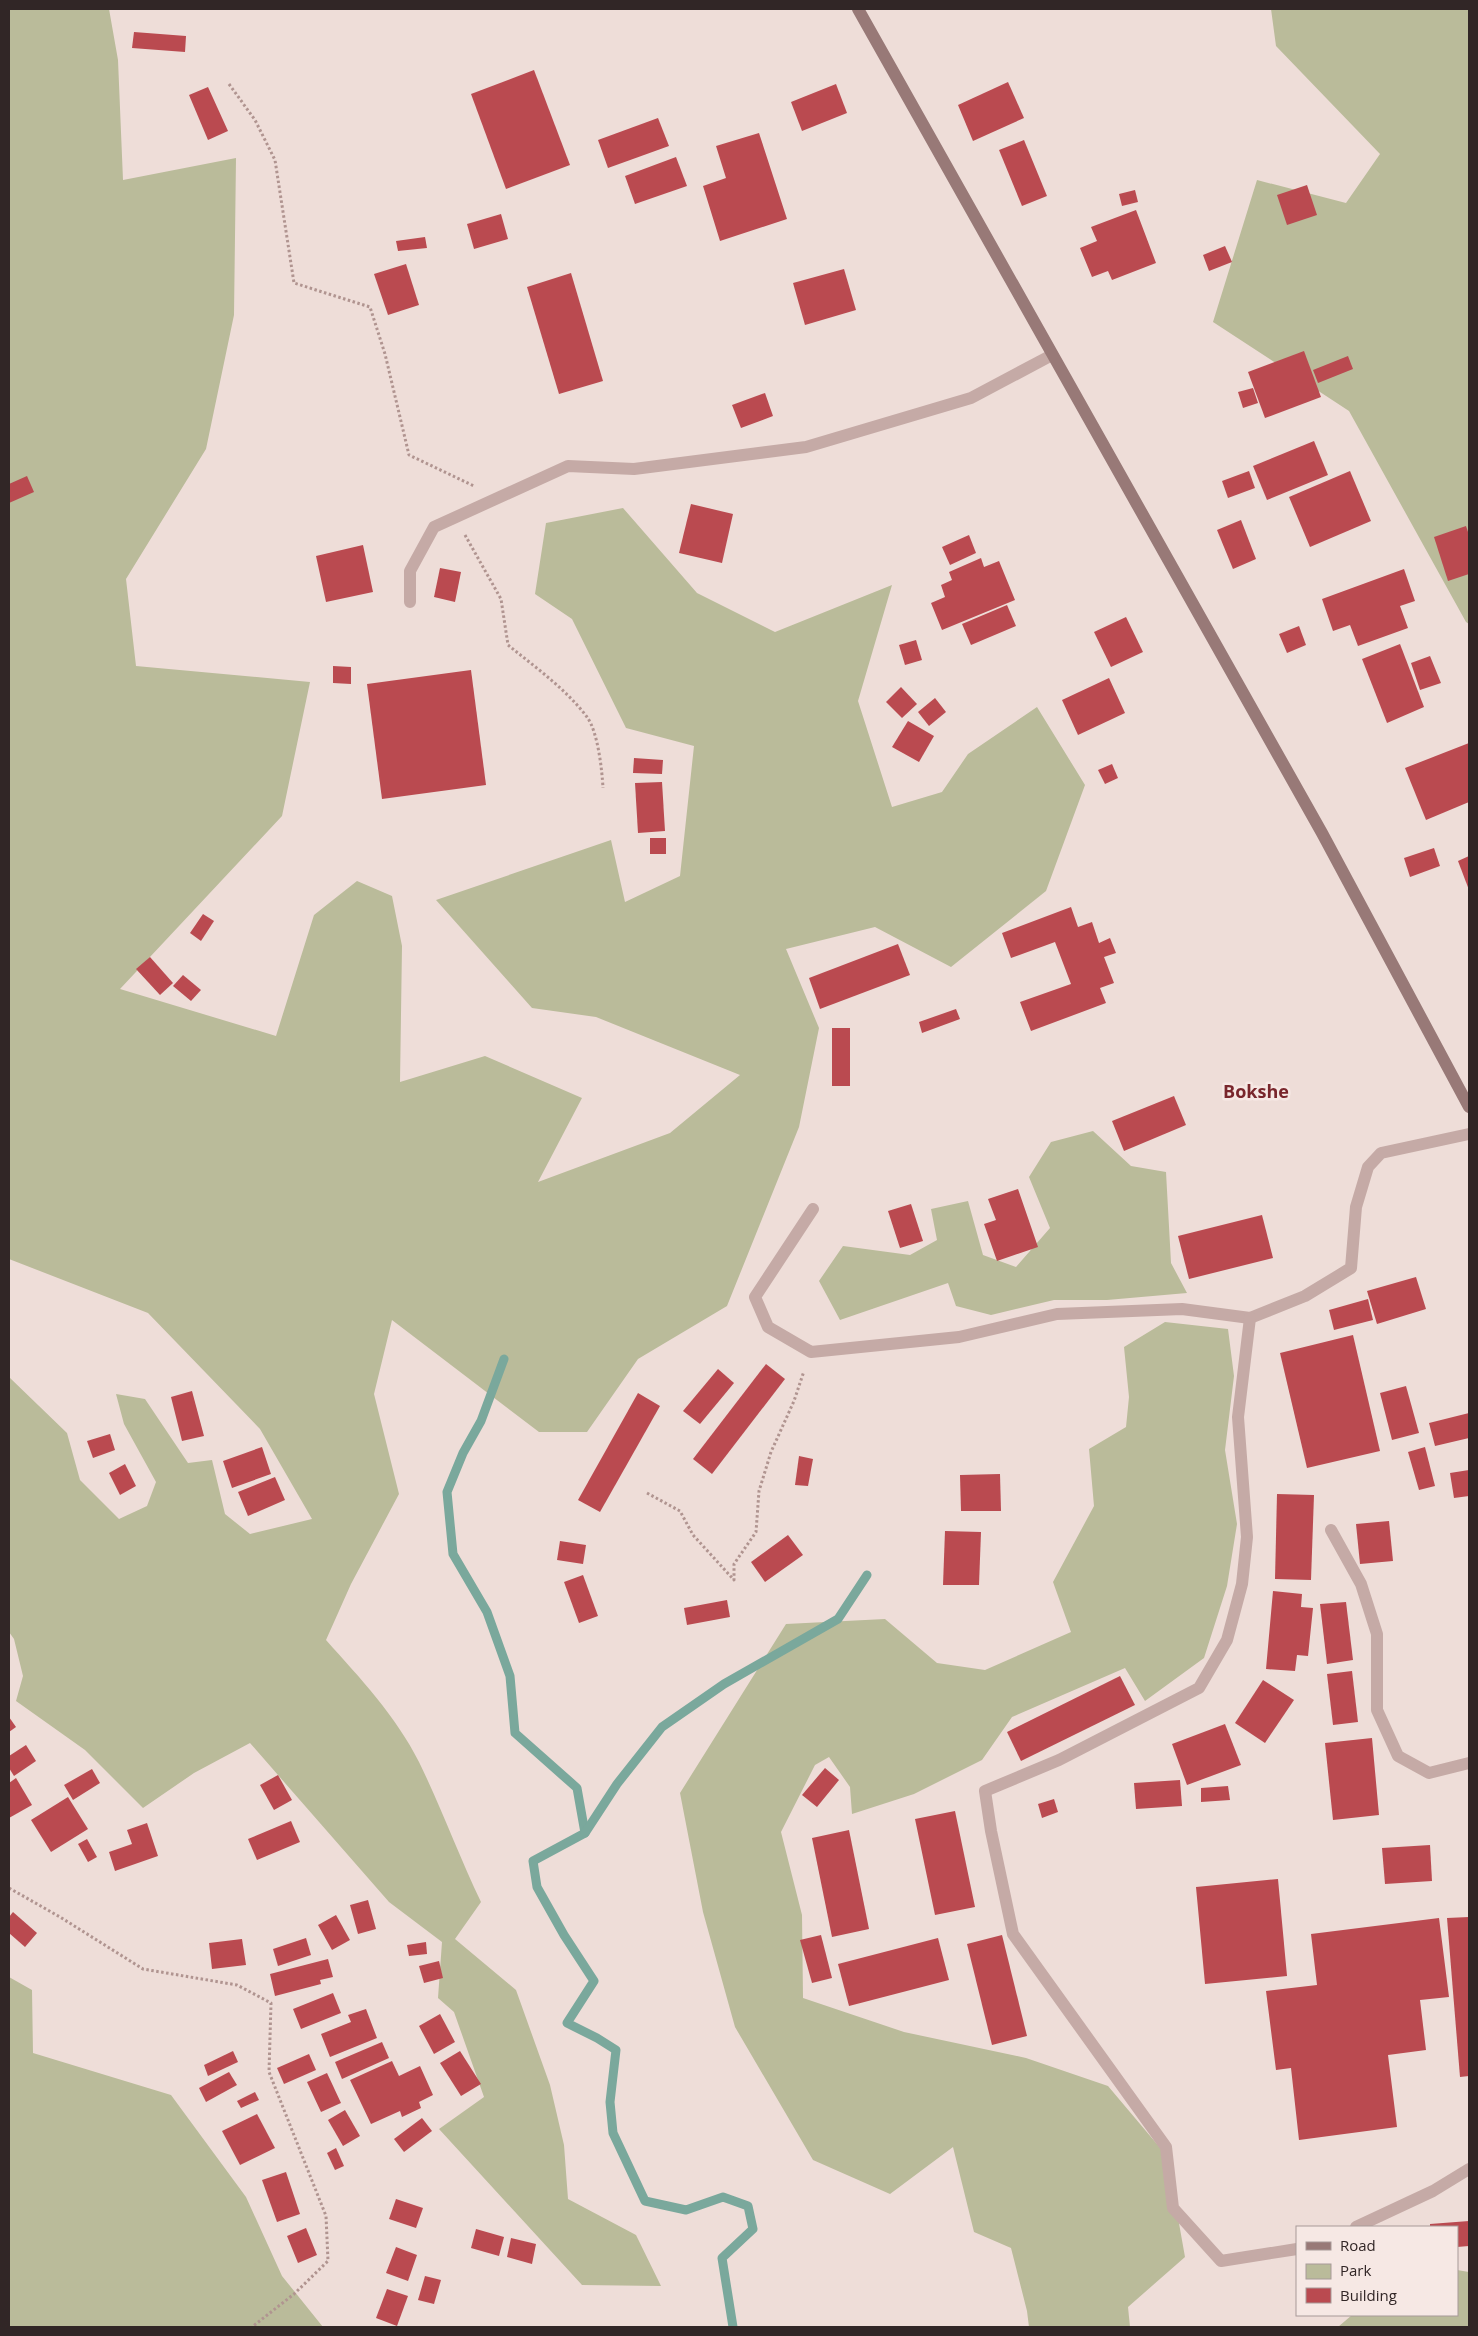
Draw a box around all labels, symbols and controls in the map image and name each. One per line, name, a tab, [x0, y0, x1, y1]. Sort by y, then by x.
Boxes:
district label: Bokshe	[1223, 1079, 1289, 1103]
legend	[1296, 2226, 1458, 2316]
text: Road	[1340, 2235, 1376, 2255]
text: Park	[1340, 2260, 1371, 2280]
text: Building	[1340, 2285, 1397, 2305]

